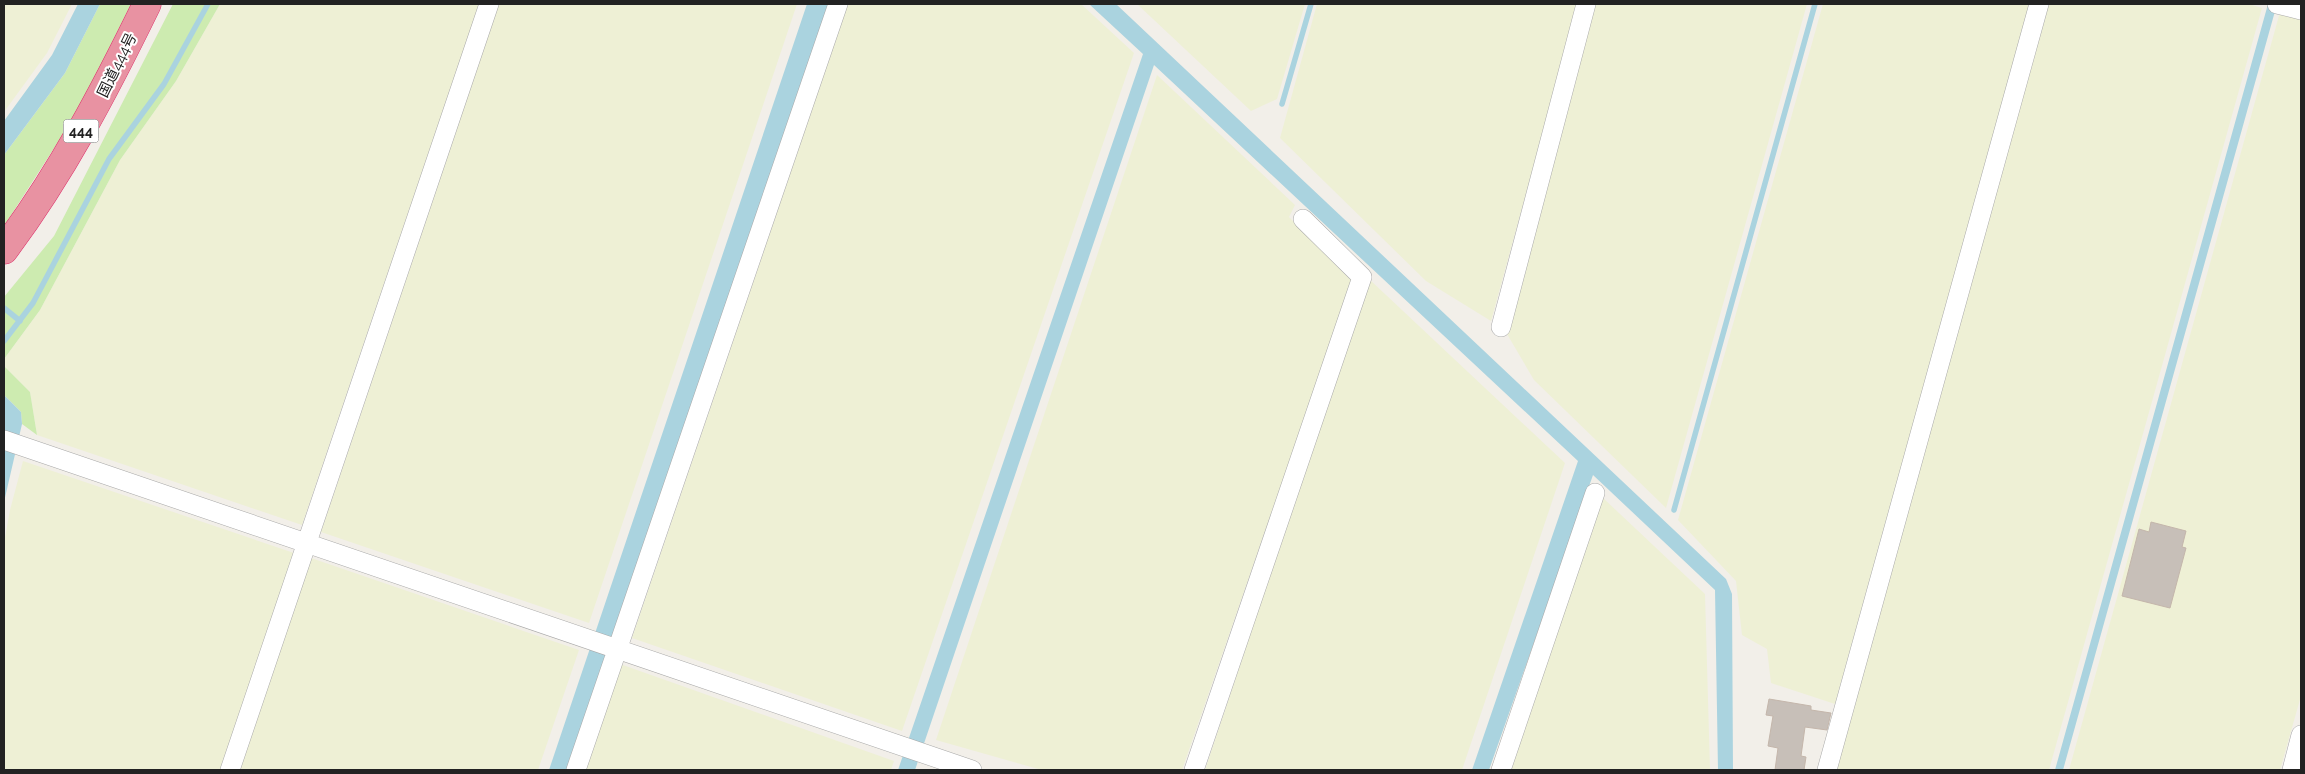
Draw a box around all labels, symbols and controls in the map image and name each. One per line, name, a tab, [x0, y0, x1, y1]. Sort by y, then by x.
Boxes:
street label: 国道444号	[94, 30, 140, 100]
road number: 444	[64, 120, 98, 142]

